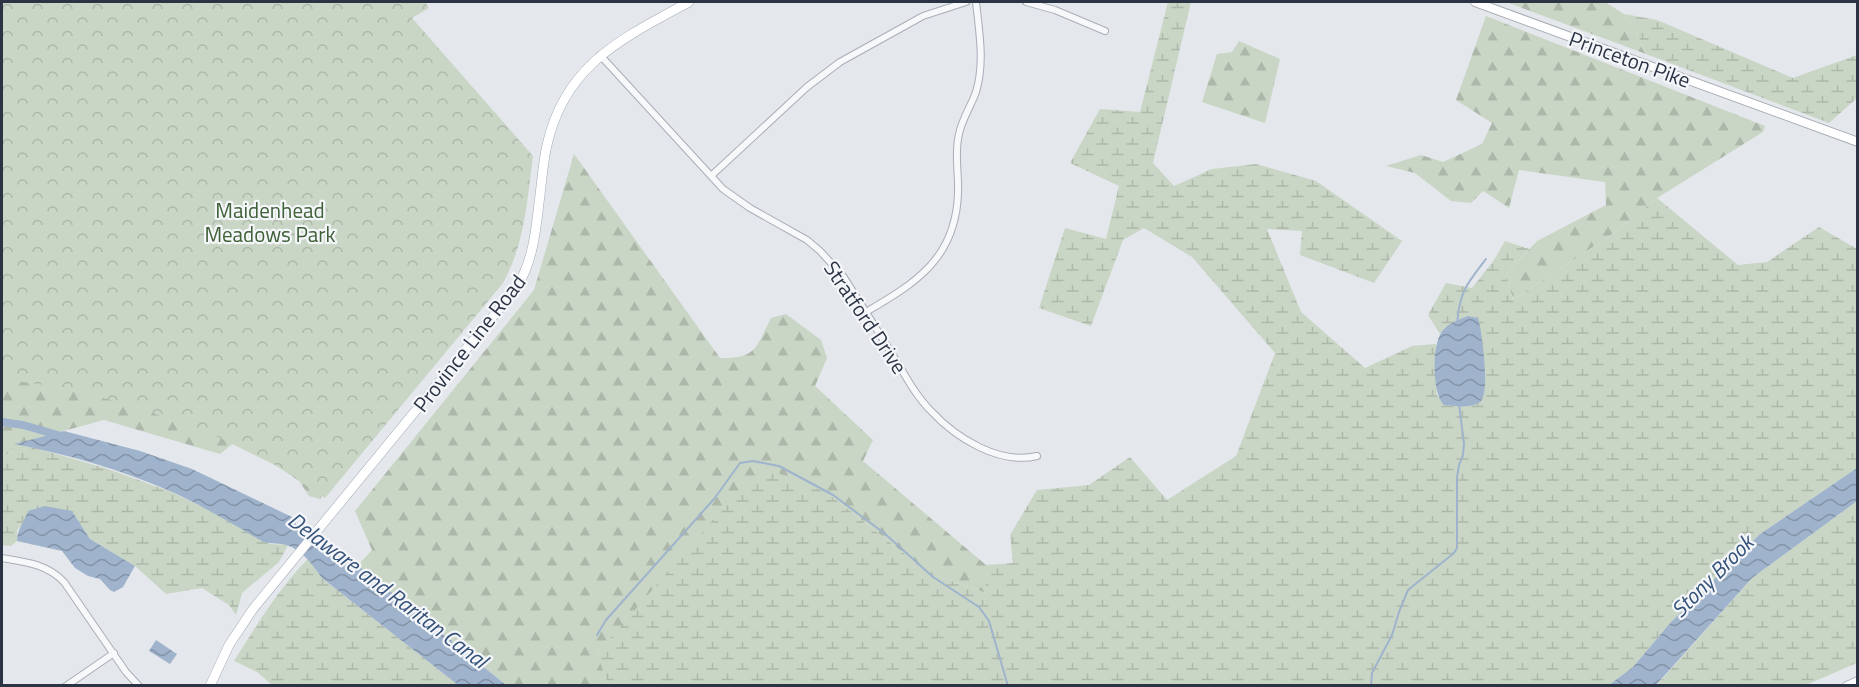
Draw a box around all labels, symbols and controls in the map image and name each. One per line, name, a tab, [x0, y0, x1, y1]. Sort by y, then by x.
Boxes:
street label: Princeton Pike	[1565, 22, 1695, 96]
park label: Maidenhead Meadows Park	[204, 194, 336, 250]
street label: Stratford Drive	[816, 254, 916, 380]
street label: Province Line Road	[405, 267, 533, 419]
water label: Delaware and Raritan Canal	[281, 503, 497, 678]
water label: Stony Brook	[1663, 525, 1763, 625]

